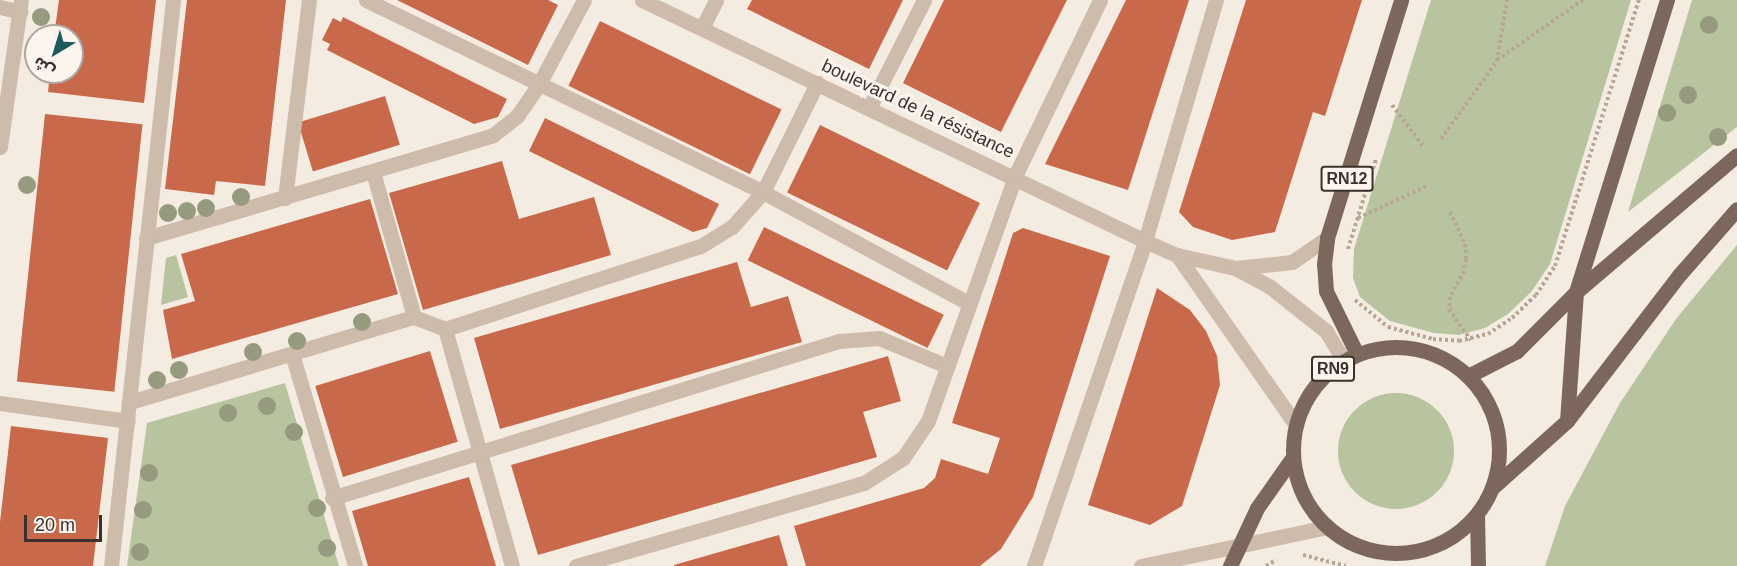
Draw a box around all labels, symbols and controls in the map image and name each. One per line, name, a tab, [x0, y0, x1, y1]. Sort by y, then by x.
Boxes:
north arrow	[24, 24, 84, 84]
text: ش	[30, 54, 58, 80]
street label: boulevard de la résistance	[818, 55, 1018, 163]
road number: RN12	[1320, 166, 1374, 192]
road number: RN9	[1310, 356, 1356, 382]
scale bar	[27, 503, 105, 541]
text: 20 m	[35, 515, 75, 535]

